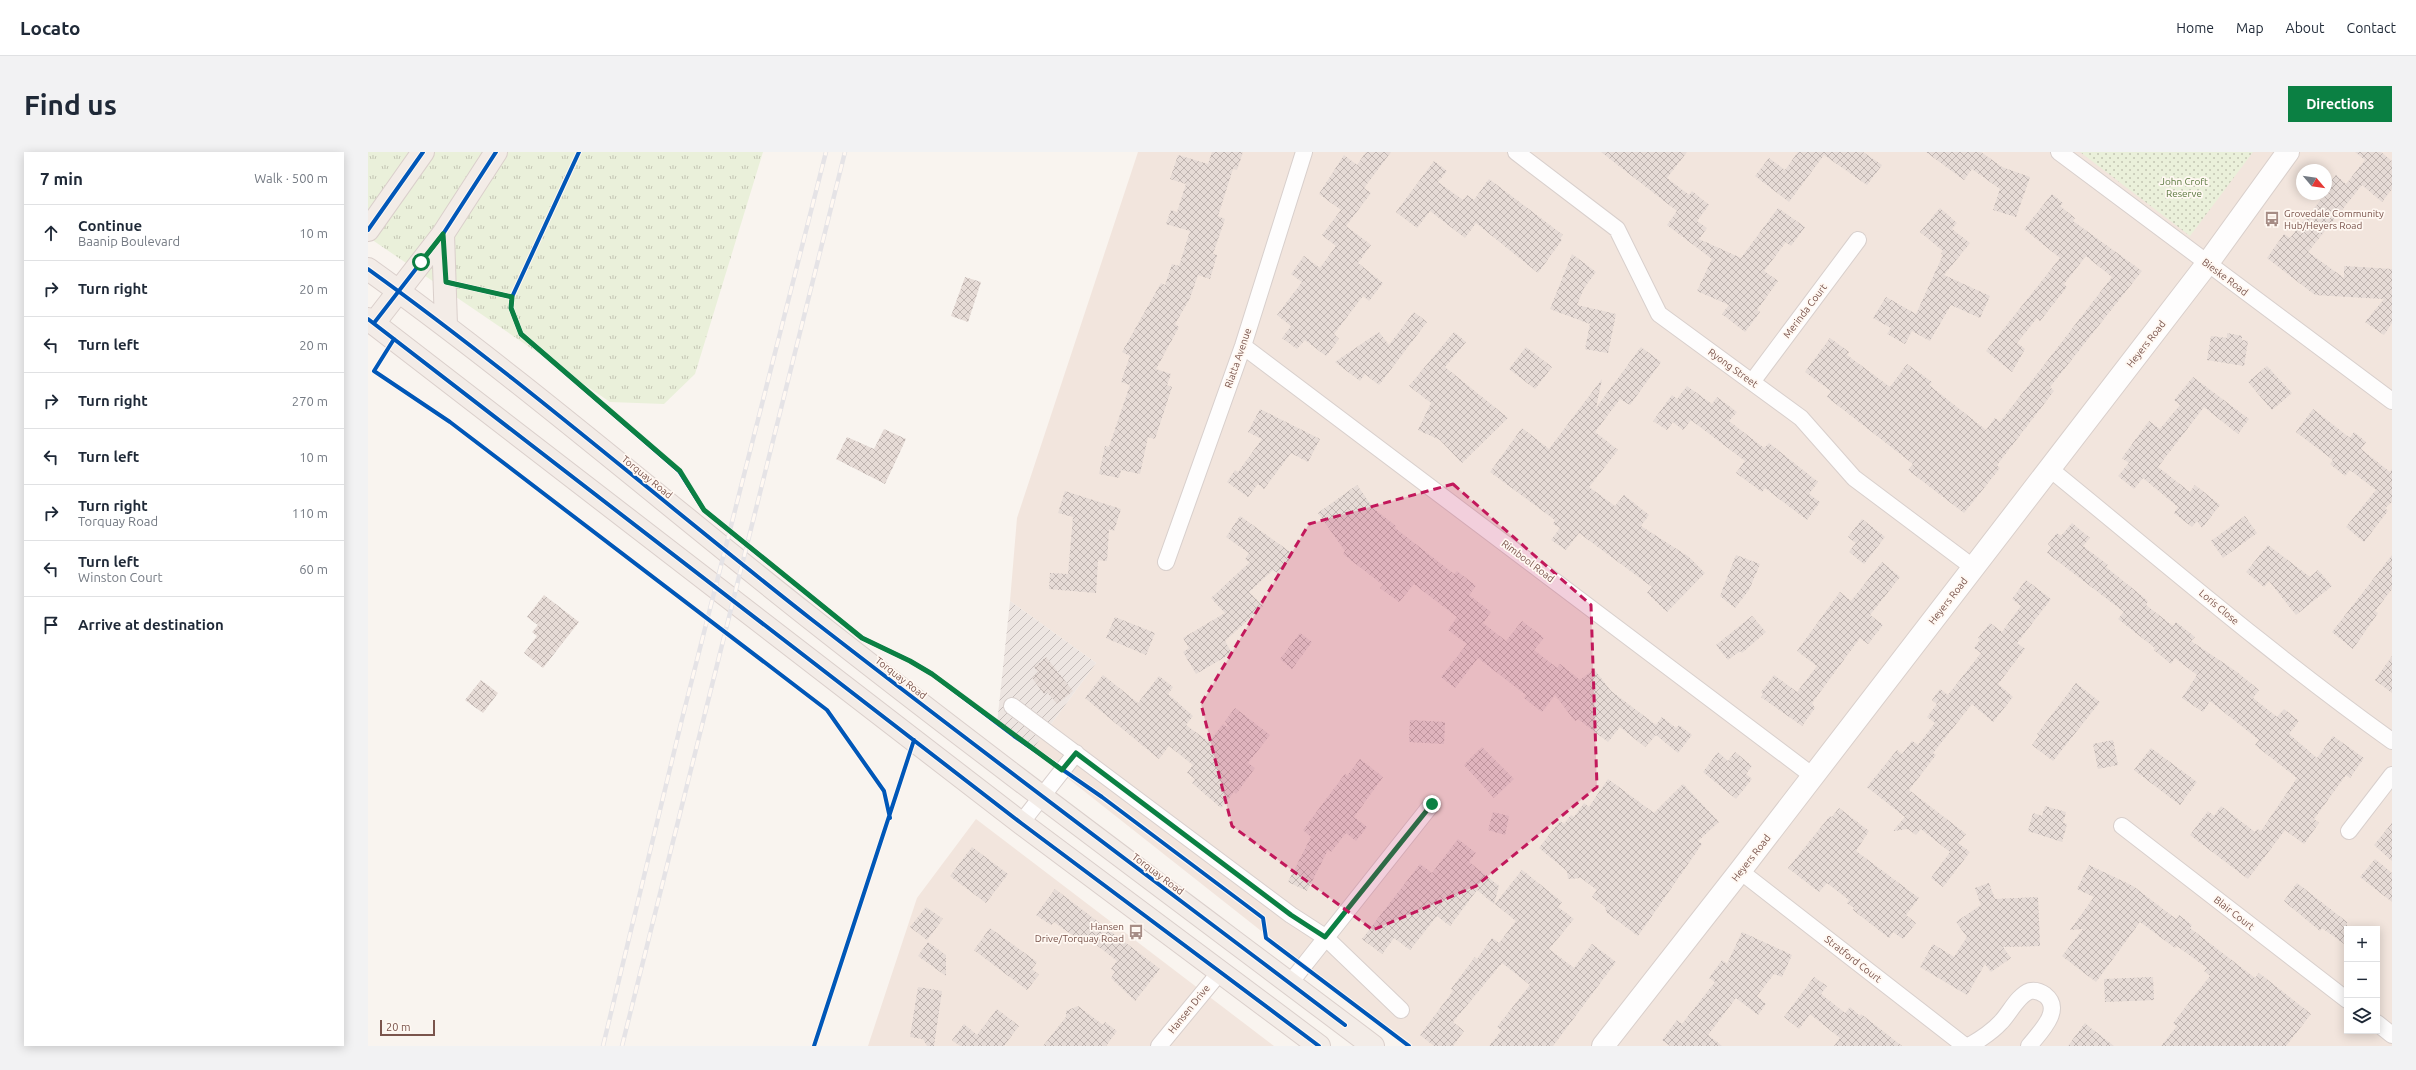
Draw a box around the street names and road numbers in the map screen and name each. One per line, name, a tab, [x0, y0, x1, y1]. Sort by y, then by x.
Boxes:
street label: Bieske Road	[2200, 256, 2250, 298]
street label: Merinda Court	[1781, 282, 1829, 340]
street label: Heyers Road	[2124, 318, 2168, 370]
street label: Riatta Avenue	[1223, 327, 1253, 389]
street label: Ryong Street	[1706, 346, 1760, 390]
street label: Torquay Road	[620, 453, 674, 501]
street label: Rimbool Road	[1500, 538, 1557, 584]
street label: Heyers Road	[1926, 575, 1970, 627]
street label: Loris Close	[2197, 587, 2241, 627]
street label: Torquay Road	[873, 655, 929, 701]
street label: Heyers Road	[1729, 832, 1773, 884]
street label: Torquay Road	[1130, 851, 1186, 897]
street label: Blair Court	[2212, 894, 2256, 932]
street label: Stratford Court	[1822, 933, 1884, 985]
street label: Hansen Drive	[1166, 982, 1212, 1036]

